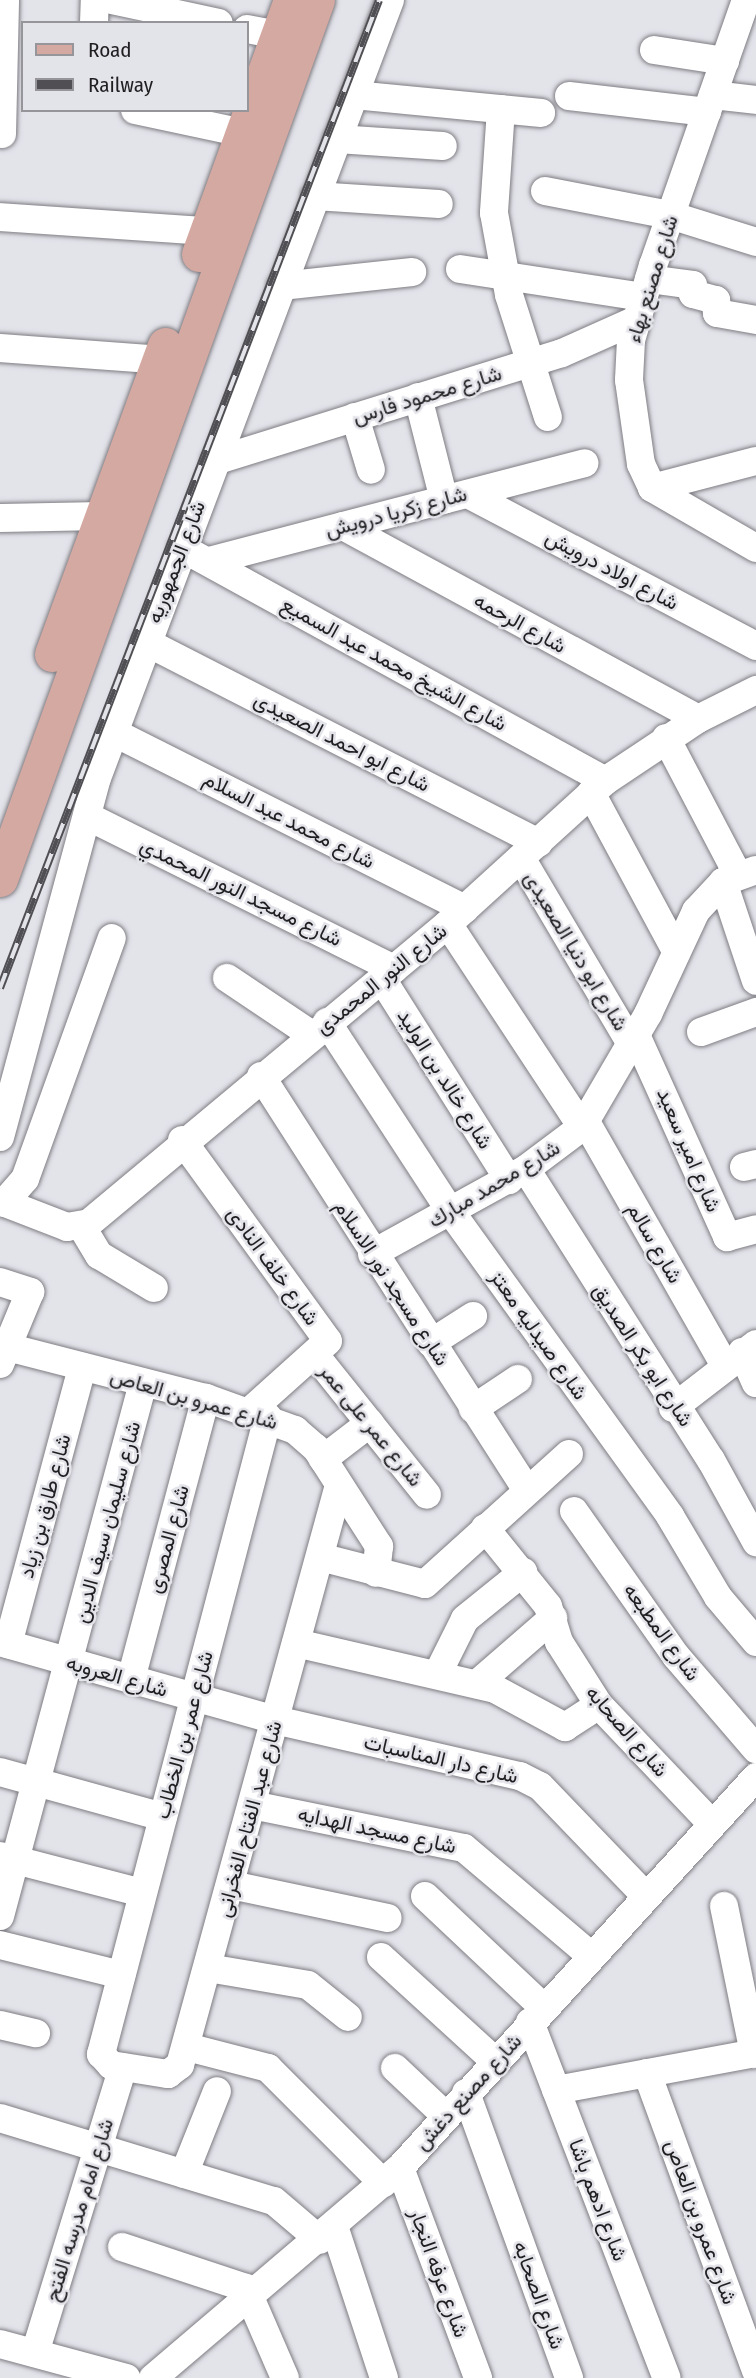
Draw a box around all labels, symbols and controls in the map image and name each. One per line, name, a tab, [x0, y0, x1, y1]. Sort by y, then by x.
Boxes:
legend	[21, 21, 248, 112]
text: Road	[88, 37, 132, 63]
text: Railway	[88, 72, 153, 98]
street label: شارع مصنع بهاء	[621, 212, 683, 346]
street label: شارع محمود فارس	[349, 360, 505, 430]
street label: شارع زكريا درويش	[322, 481, 470, 543]
street label: شارع الجمهوريه	[141, 497, 211, 627]
street label: شارع اولاد درويش	[541, 524, 683, 616]
street label: شارع الرحمه	[469, 587, 571, 659]
street label: شارع الشيخ محمد عبد السميع	[277, 591, 511, 737]
street label: شارع ابو احمد الصعيدى	[250, 687, 434, 797]
street label: شارع محمد عبد السلام	[199, 766, 379, 874]
street label: شارع مسجد النور المحمدي	[136, 832, 346, 952]
street label: شارع ابو دنيا الصعيدى	[519, 867, 633, 1035]
street label: شارع النور المحمدى	[310, 918, 452, 1040]
street label: شارع خالد بن الوليد	[392, 1004, 498, 1154]
street label: شارع امير سعيد	[652, 1084, 726, 1216]
street label: شارع محمد مبارك	[424, 1135, 564, 1233]
street label: شارع مسجد نور الاسلام	[329, 1195, 455, 1371]
street label: شارع سالم	[622, 1198, 688, 1288]
street label: شارع خلف النادى	[221, 1202, 325, 1330]
street label: شارع صيدليه معتز	[485, 1265, 593, 1405]
street label: شارع ابو بكر الصديق	[587, 1279, 699, 1431]
street label: شارع عمر على عمر	[314, 1359, 428, 1491]
street label: شارع عمرو بن العاص	[107, 1363, 281, 1435]
street label: شارع سليمان سيف الدين	[68, 1418, 146, 1626]
street label: شارع طارق بن زياد	[14, 1431, 76, 1581]
street label: شارع المصرى	[141, 1482, 195, 1596]
street label: شارع المطبعه	[618, 1578, 706, 1686]
street label: شارع عمر بن الخطاب	[149, 1648, 219, 1822]
street label: شارع العروبه	[63, 1650, 171, 1702]
street label: شارع الصحابه	[580, 1680, 674, 1782]
street label: شارع عبد الفتاح الفخرانى	[211, 1718, 287, 1920]
street label: شارع دار المناسبات	[361, 1729, 521, 1789]
street label: شارع مسجد الهدايه	[295, 1801, 459, 1859]
street label: شارع مصنع دغش	[409, 2029, 527, 2155]
street label: شارع امام مدرسه الفتح	[39, 2116, 119, 2304]
street label: شارع ادهم باشا	[563, 2135, 633, 2265]
street label: شارع عمرو بن العاص	[660, 2136, 742, 2308]
street label: شارع عرفه النجار	[404, 2205, 474, 2341]
street label: شارع الصحابه	[508, 2238, 570, 2352]

